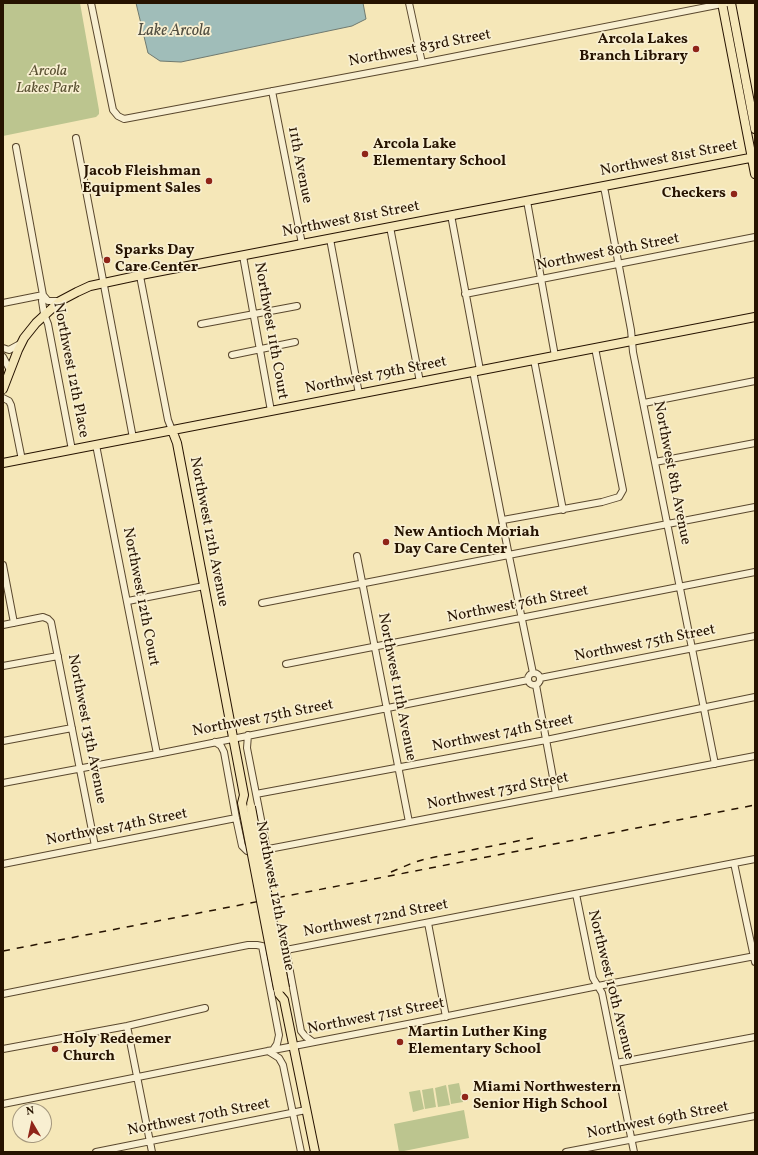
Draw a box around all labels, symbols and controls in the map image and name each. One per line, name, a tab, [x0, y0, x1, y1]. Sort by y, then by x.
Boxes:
water label: Lake Arcola	[137, 22, 211, 42]
street label: Northwest 83rd Street	[347, 26, 493, 72]
place label: Arcola Lakes Branch Library	[579, 31, 688, 66]
marker: Arcola Lakes Branch Library	[691, 44, 701, 54]
park label: Arcola Lakes Park	[16, 63, 80, 98]
street label: 11th Avenue	[283, 125, 315, 205]
place label: Arcola Lake Elementary School	[373, 136, 506, 171]
street label: Northwest 81st Street	[599, 137, 739, 181]
marker: Arcola Lake Elementary School	[360, 149, 370, 159]
place label: Jacob Fleishman Equipment Sales	[82, 163, 201, 198]
marker: Jacob Fleishman Equipment Sales	[204, 176, 214, 186]
place label: Checkers	[662, 185, 726, 203]
marker: Checkers	[729, 189, 739, 199]
street label: Northwest 81st Street	[281, 198, 421, 242]
street label: Northwest 80th Street	[535, 230, 681, 276]
place label: Sparks Day Care Center	[115, 242, 198, 277]
marker: Sparks Day Care Center	[102, 255, 112, 265]
street label: Northwest 11th Court	[249, 261, 291, 401]
street label: Northwest 12th Place	[48, 301, 92, 439]
street label: Northwest 79th Street	[304, 353, 448, 399]
street label: Northwest 8th Avenue	[648, 400, 694, 546]
street label: Northwest 12th Avenue	[185, 455, 231, 609]
place label: New Antioch Moriah Day Care Center	[394, 524, 540, 559]
street label: Northwest 12th Court	[118, 526, 162, 668]
marker: New Antioch Moriah Day Care Center	[381, 537, 391, 547]
street label: Northwest 76th Street	[446, 582, 590, 628]
street label: Northwest 11th Avenue	[373, 612, 419, 762]
street label: Northwest 75th Street	[573, 621, 717, 667]
street label: Northwest 13th Avenue	[63, 653, 109, 805]
street label: Northwest 75th Street	[191, 696, 335, 742]
street label: Northwest 74th Street	[431, 711, 575, 757]
street label: Northwest 73rd Street	[426, 769, 570, 815]
street label: Northwest 74th Street	[45, 805, 189, 851]
street label: Northwest 12th Avenue	[251, 819, 297, 973]
street label: Northwest 72nd Street	[302, 896, 450, 942]
street label: Northwest 10th Avenue	[583, 908, 637, 1062]
street label: Northwest 71st Street	[306, 995, 446, 1039]
place label: Martin Luther King Elementary School	[408, 1024, 547, 1059]
place label: Holy Redeemer Church	[63, 1031, 171, 1066]
marker: Martin Luther King Elementary School	[395, 1037, 405, 1047]
marker: Holy Redeemer Church	[50, 1044, 60, 1054]
place label: Miami Northwestern Senior High School	[473, 1079, 621, 1114]
marker: Miami Northwestern Senior High School	[460, 1092, 470, 1102]
street label: Northwest 70th Street	[126, 1095, 272, 1141]
street label: Northwest 69th Street	[586, 1098, 730, 1144]
north arrow	[12, 1103, 52, 1143]
text: N	[25, 1104, 35, 1120]

